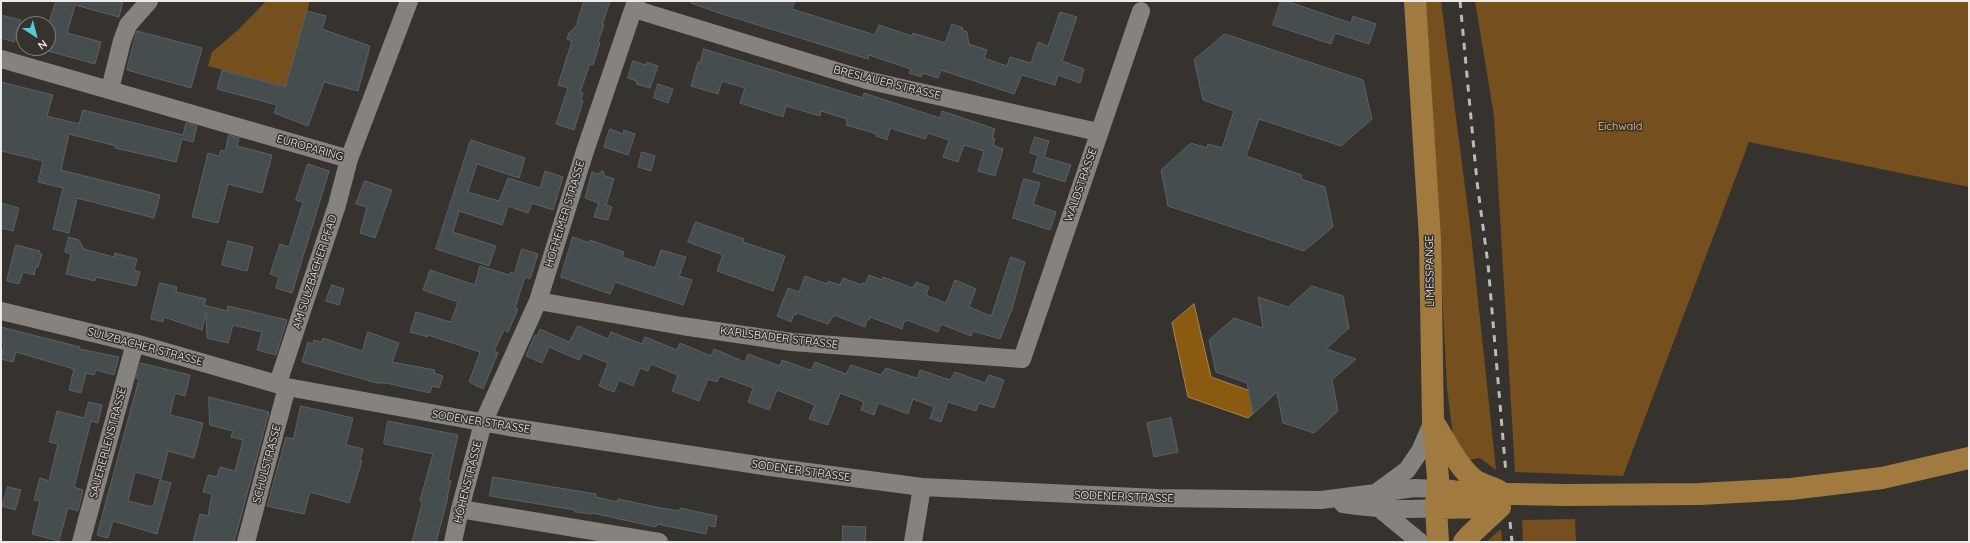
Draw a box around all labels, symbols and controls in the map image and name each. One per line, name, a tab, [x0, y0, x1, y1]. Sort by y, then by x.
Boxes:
north arrow	[16, 16, 56, 56]
text: N	[35, 37, 50, 53]
street label: BRESLAUER STRASSE	[832, 63, 942, 103]
park label: Eichwald	[1598, 120, 1642, 134]
street label: EUROPARING	[275, 132, 345, 164]
street label: WALDSTRASSE	[1062, 146, 1100, 224]
street label: HOFHEIMER STRASSE	[542, 159, 588, 269]
street label: AM SULZBACHER PFAD	[290, 213, 340, 331]
street label: LIMESSPANGE	[1423, 235, 1437, 307]
street label: KARLSBADER STRASSE	[719, 324, 839, 352]
street label: SULZBACHER STRASSE	[86, 325, 204, 369]
street label: SAUERERLENSTRASSE	[87, 386, 129, 500]
street label: SODENER STRASSE	[431, 408, 531, 436]
street label: SCHULSTRASSE	[250, 423, 284, 505]
street label: HÖHENSTRASSE	[451, 439, 485, 525]
street label: SODENER STRASSE	[751, 458, 851, 484]
street label: SODENER STRASSE	[1074, 489, 1174, 505]

